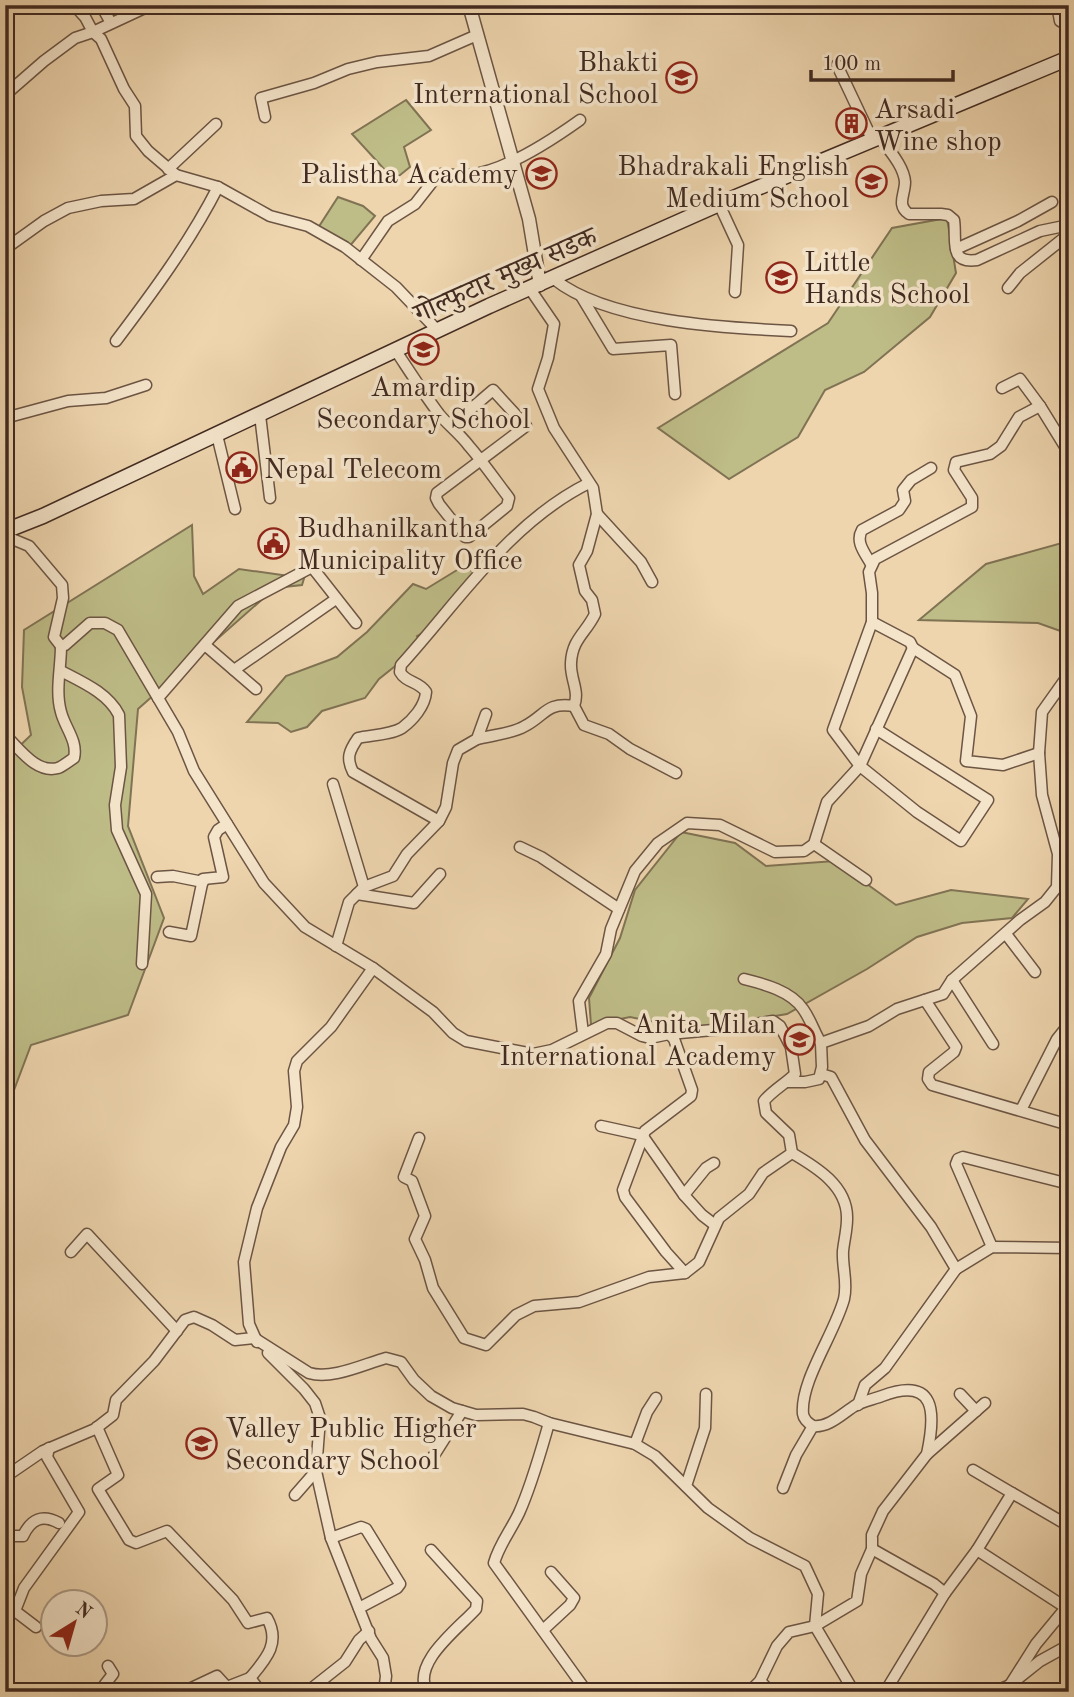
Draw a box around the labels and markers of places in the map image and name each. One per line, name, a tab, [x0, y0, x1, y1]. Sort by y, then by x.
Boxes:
place label: Bhakti International School	[413, 50, 658, 110]
school or university icon: Bhakti International School	[664, 60, 698, 94]
place label: Arsadi Wine shop	[874, 97, 1002, 157]
building icon: Arsadi Wine shop	[834, 107, 868, 141]
place label: Bhadrakali English Medium School	[617, 154, 849, 214]
school or university icon: Palistha Academy	[524, 156, 558, 190]
place label: Palistha Academy	[300, 162, 518, 190]
school or university icon: Bhadrakali English Medium School	[855, 164, 889, 198]
place label: Little Hands School	[804, 250, 970, 310]
school or university icon: Little Hands School	[764, 260, 798, 294]
school or university icon: Amardip Secondary School	[406, 332, 440, 366]
place label: Amardip Secondary School	[316, 375, 530, 435]
public building icon: Nepal Telecom	[224, 451, 258, 485]
place label: Nepal Telecom	[264, 457, 442, 485]
place label: Budhanilkantha Municipality Office	[297, 516, 523, 576]
public building icon: Budhanilkantha Municipality Office	[257, 526, 291, 560]
place label: Anita Milan International Academy	[499, 1012, 776, 1072]
school or university icon: Anita Milan International Academy	[782, 1022, 816, 1056]
place label: Valley Public Higher Secondary School	[225, 1416, 477, 1476]
school or university icon: Valley Public Higher Secondary School	[185, 1426, 219, 1460]

